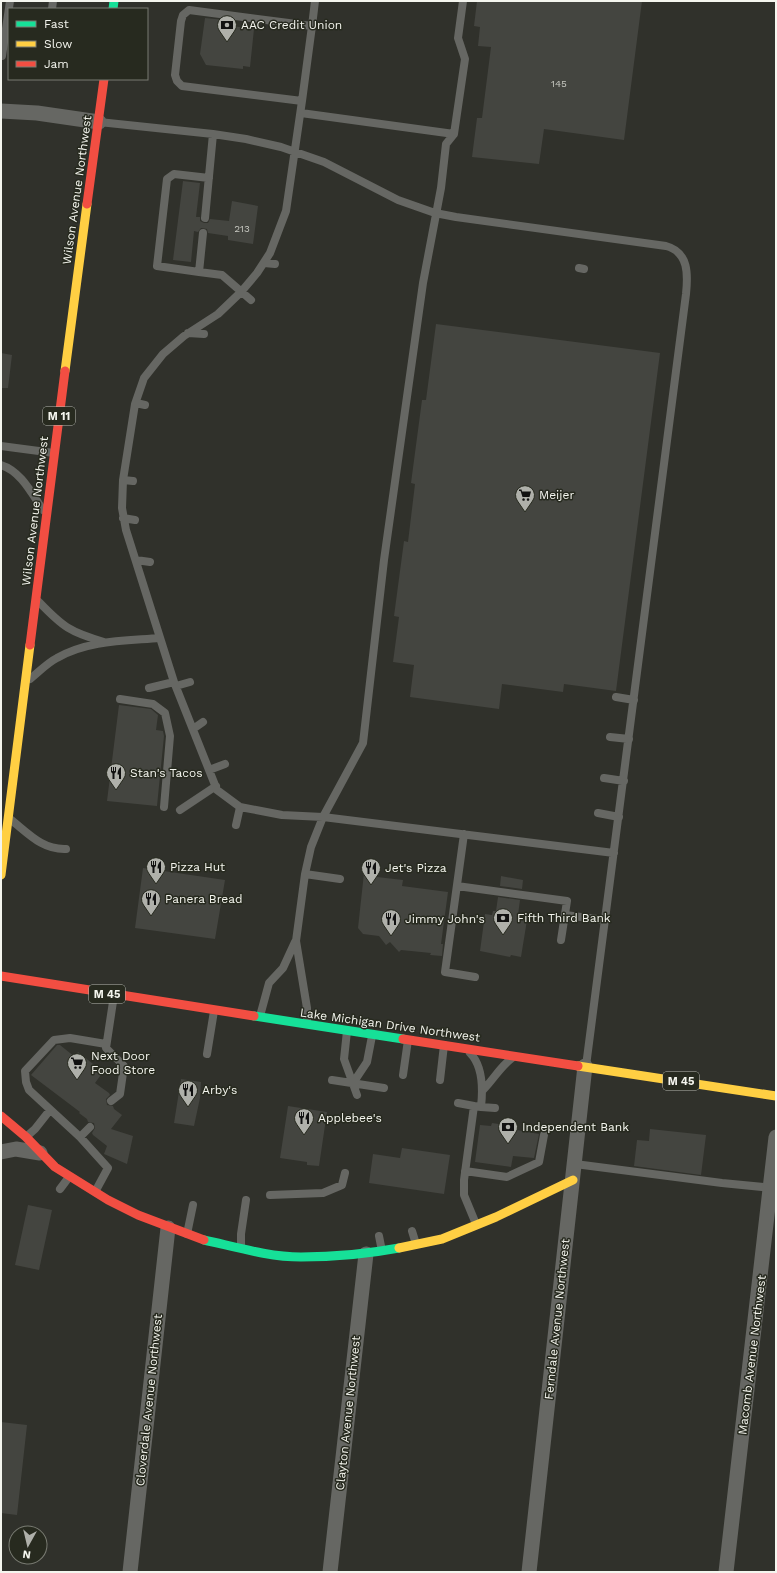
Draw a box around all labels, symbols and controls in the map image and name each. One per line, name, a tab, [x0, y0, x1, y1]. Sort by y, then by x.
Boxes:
legend	[8, 8, 148, 80]
bank icon: AAC Credit Union	[216, 14, 238, 42]
text: Fast	[44, 17, 69, 31]
place label: AAC Credit Union	[241, 18, 342, 32]
text: Slow	[44, 37, 72, 51]
text: Jam	[44, 57, 69, 71]
house number: 145	[551, 78, 567, 89]
street label: Wilson Avenue Northwest	[60, 115, 94, 265]
house number: 213	[234, 223, 250, 234]
road number: M 11	[43, 407, 75, 425]
street label: Wilson Avenue Northwest	[19, 435, 51, 587]
supermarket icon: Meijer	[514, 484, 536, 512]
place label: Meijer	[539, 488, 574, 502]
restaurant icon: Stan's Tacos	[105, 762, 127, 790]
place label: Stan's Tacos	[130, 766, 202, 780]
restaurant icon: Pizza Hut	[145, 856, 167, 884]
restaurant icon: Jet's Pizza	[360, 857, 382, 885]
place label: Pizza Hut	[170, 860, 225, 874]
place label: Jet's Pizza	[385, 861, 447, 875]
restaurant icon: Panera Bread	[140, 888, 162, 916]
place label: Panera Bread	[165, 892, 243, 906]
bank icon: Fifth Third Bank	[492, 907, 514, 935]
restaurant icon: Jimmy John's	[380, 908, 402, 936]
place label: Fifth Third Bank	[517, 911, 611, 925]
place label: Jimmy John's	[405, 912, 485, 926]
road number: M 45	[89, 985, 125, 1003]
street label: Lake Michigan Drive Northwest	[299, 1005, 481, 1045]
place label: Next Door Food Store	[91, 1049, 155, 1077]
supermarket icon: Next Door Food Store	[66, 1052, 88, 1080]
road number: M 45	[663, 1072, 699, 1090]
restaurant icon: Arby's	[177, 1079, 199, 1107]
place label: Arby's	[202, 1083, 237, 1097]
restaurant icon: Applebee's	[293, 1107, 315, 1135]
place label: Applebee's	[318, 1111, 382, 1125]
bank icon: Independent Bank	[497, 1116, 519, 1144]
place label: Independent Bank	[522, 1120, 629, 1134]
street label: Ferndale Avenue Northwest	[542, 1238, 572, 1400]
street label: Macomb Avenue Northwest	[735, 1274, 769, 1436]
street label: Cloverdale Avenue Northwest	[133, 1313, 165, 1487]
street label: Clayton Avenue Northwest	[333, 1335, 363, 1491]
north arrow	[8, 1525, 48, 1565]
text: N	[22, 1547, 32, 1561]

